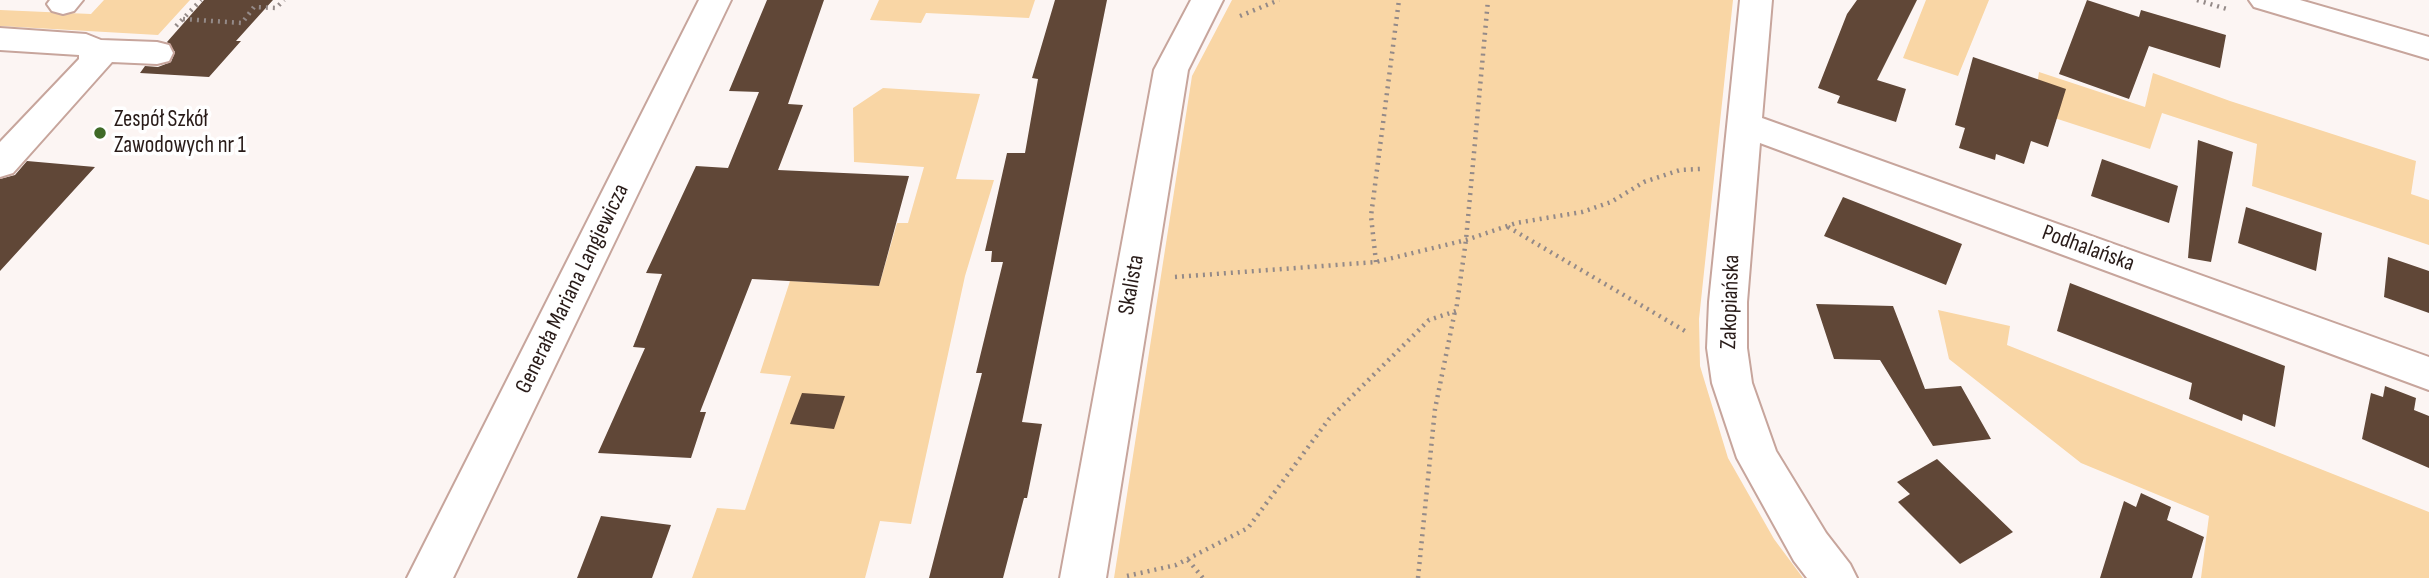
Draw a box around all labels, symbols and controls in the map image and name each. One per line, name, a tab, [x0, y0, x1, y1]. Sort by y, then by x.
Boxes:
place label: Zespół Szkół Zawodowych nr 1	[114, 106, 246, 160]
marker: Zespół Szkół Zawodowych nr 1	[92, 125, 108, 141]
street label: Generała Mariana Langiewicza	[510, 180, 636, 398]
street label: Podhalańska	[2038, 220, 2138, 278]
street label: Skalista	[1113, 253, 1151, 317]
street label: Zakopiańska	[1716, 254, 1746, 350]

